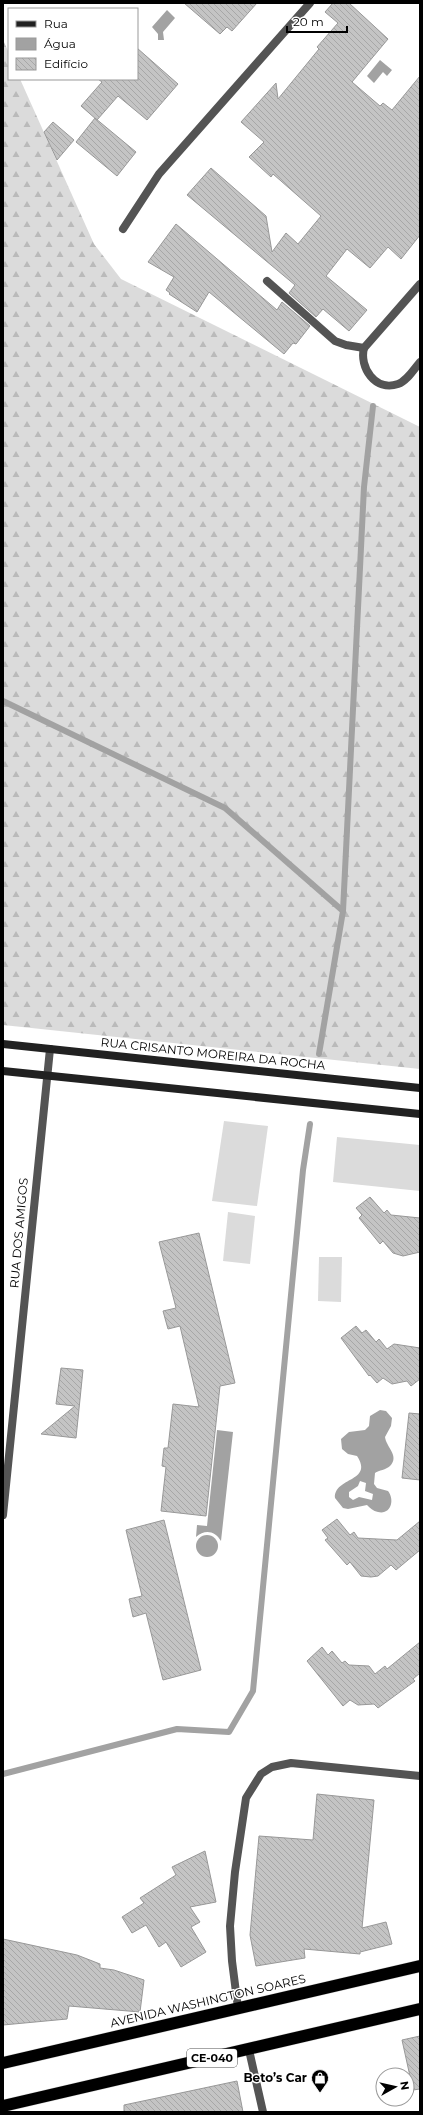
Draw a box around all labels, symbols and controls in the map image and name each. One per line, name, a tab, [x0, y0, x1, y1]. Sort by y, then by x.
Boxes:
legend	[8, 8, 138, 80]
scale bar	[287, 8, 347, 34]
text: 20 m	[293, 14, 324, 29]
text: Rua	[44, 16, 68, 31]
text: Água	[44, 36, 76, 51]
text: Edifício	[44, 56, 88, 71]
street label: RUA CRISANTO MOREIRA DA ROCHA	[100, 1034, 326, 1073]
street label: RUA DOS AMIGOS	[6, 1177, 31, 1289]
street label: AVENIDA WASHINGTON SOARES	[109, 1971, 307, 2030]
road number: CE-040	[187, 2049, 237, 2067]
north arrow	[375, 2067, 415, 2107]
shop icon: Beto’s Car	[310, 2068, 330, 2093]
place label: Beto’s Car	[243, 2070, 307, 2085]
text: N	[397, 2080, 412, 2091]

